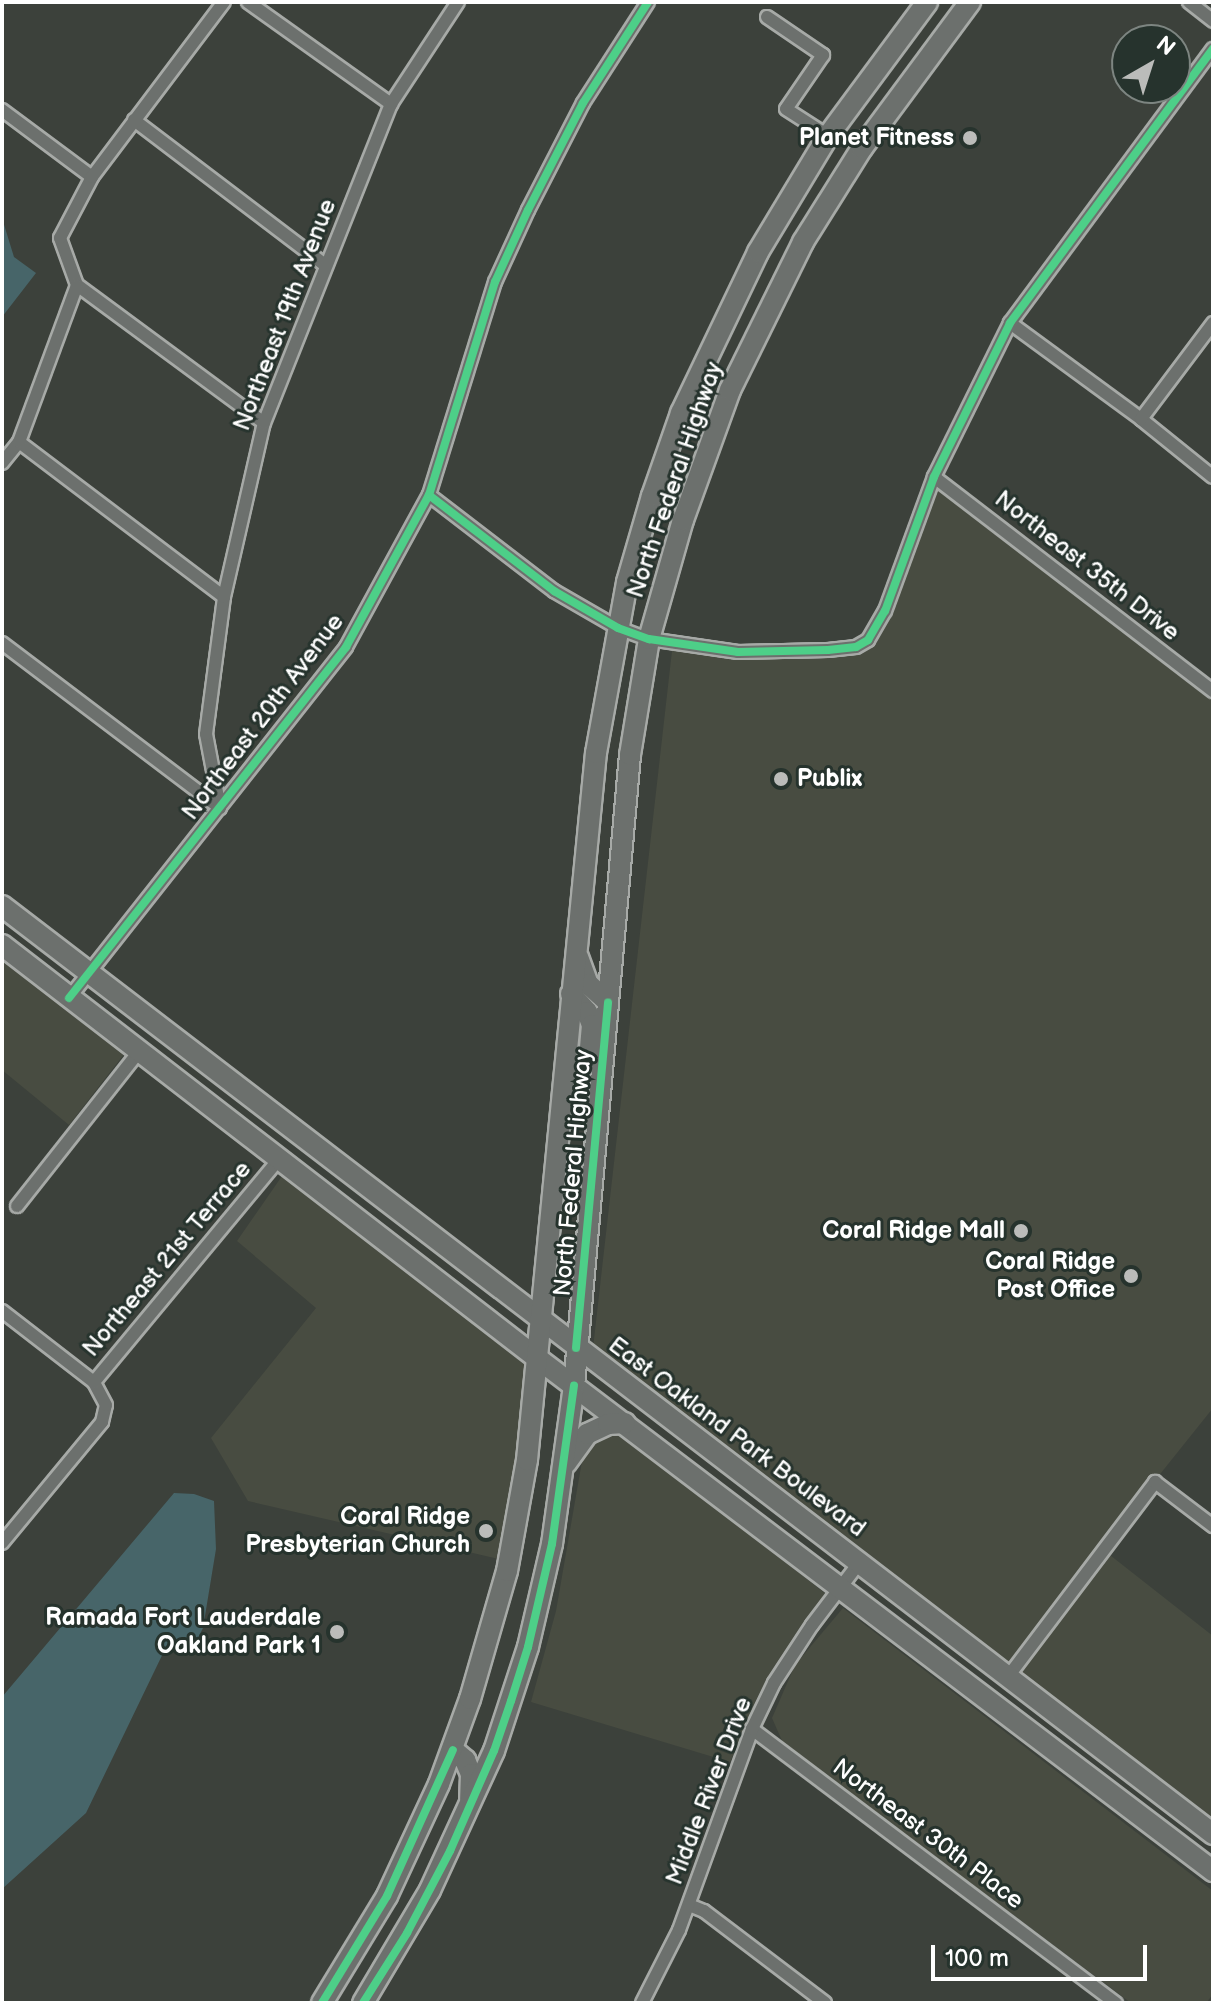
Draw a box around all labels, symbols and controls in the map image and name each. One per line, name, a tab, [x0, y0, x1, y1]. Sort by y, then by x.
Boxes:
north arrow	[1111, 24, 1191, 104]
text: N	[1150, 31, 1180, 62]
place label: Planet Fitness	[799, 124, 954, 152]
marker: Planet Fitness	[961, 129, 979, 147]
street label: Northeast 19th Avenue	[228, 195, 342, 435]
street label: North Federal Highway	[621, 358, 729, 602]
street label: Northeast 35th Drive	[989, 485, 1185, 647]
street label: Northeast 20th Avenue	[176, 608, 350, 826]
place label: Publix	[797, 765, 862, 793]
marker: Publix	[772, 770, 790, 788]
street label: North Federal Highway	[548, 1048, 598, 1298]
street label: Northeast 21st Terrace	[77, 1155, 257, 1363]
place label: Coral Ridge Mall	[822, 1217, 1005, 1245]
marker: Coral Ridge Mall	[1012, 1222, 1030, 1240]
place label: Coral Ridge Post Office	[985, 1248, 1115, 1304]
marker: Coral Ridge Post Office	[1122, 1267, 1140, 1285]
street label: East Oakland Park Boulevard	[603, 1331, 871, 1543]
place label: Coral Ridge Presbyterian Church	[246, 1503, 470, 1559]
marker: Coral Ridge Presbyterian Church	[477, 1522, 495, 1540]
place label: Ramada Fort Lauderdale Oakland Park 1	[45, 1604, 321, 1660]
marker: Ramada Fort Lauderdale Oakland Park 1	[328, 1623, 346, 1641]
street label: Middle River Drive	[660, 1693, 758, 1889]
street label: Northeast 30th Place	[827, 1753, 1029, 1915]
scale bar	[935, 1929, 1151, 1979]
text: 100 m	[945, 1944, 1009, 1973]

